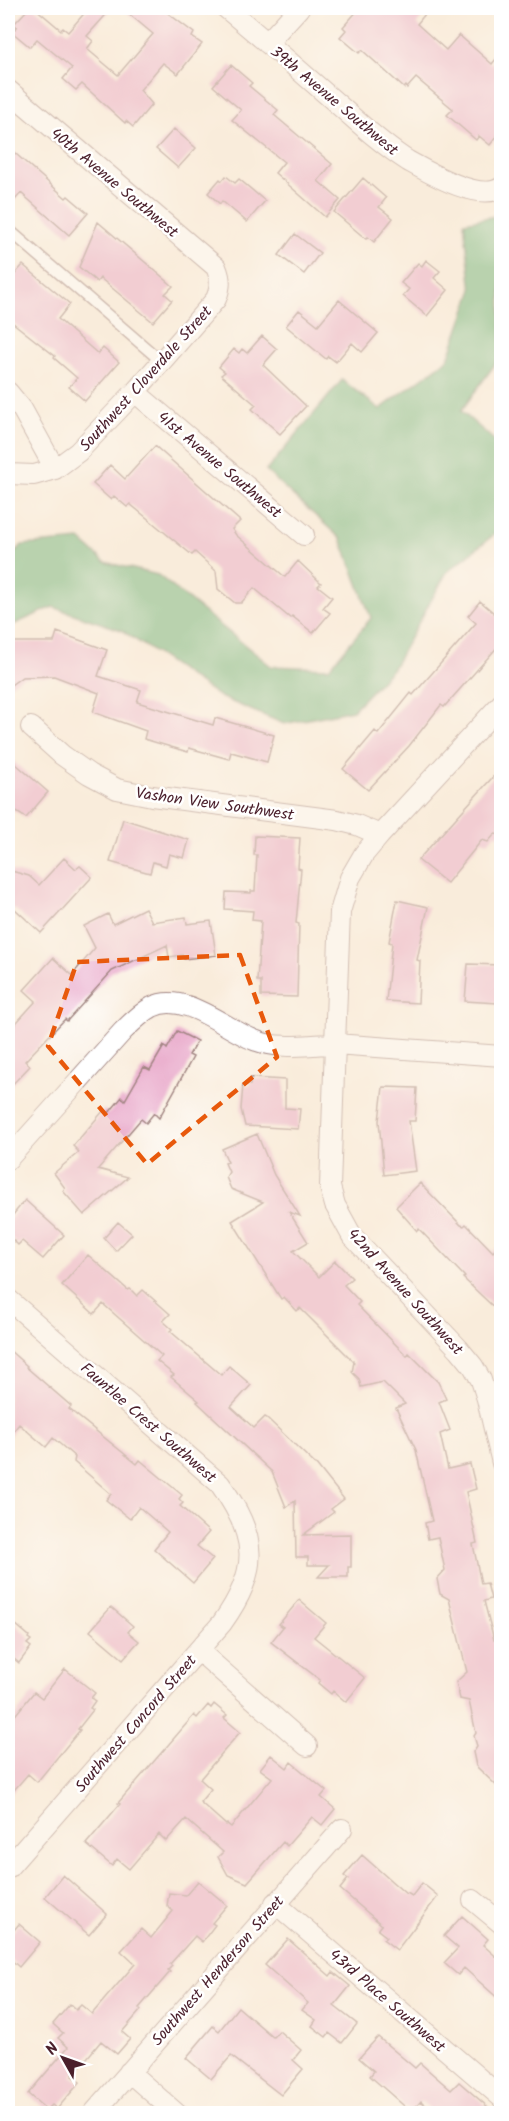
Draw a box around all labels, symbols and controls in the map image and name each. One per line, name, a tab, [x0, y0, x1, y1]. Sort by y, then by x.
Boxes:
street label: 39th Avenue Southwest	[264, 40, 404, 163]
street label: 40th Avenue Southwest	[44, 122, 184, 245]
street label: Southwest Cloverdale Street	[74, 300, 219, 458]
street label: 41st Avenue Southwest	[151, 405, 287, 525]
street label: Vashon View Southwest	[134, 781, 296, 828]
street label: 42nd Avenue Southwest	[341, 1223, 469, 1362]
street label: Fauntlee Crest Southwest	[74, 1357, 222, 1490]
street label: Southwest Concord Street	[69, 1649, 204, 1798]
street label: Southwest Henderson Street	[146, 1890, 291, 2052]
street label: 43rd Place Southwest	[323, 1943, 452, 2060]
north arrow	[33, 2028, 93, 2088]
text: N	[40, 2037, 65, 2061]

